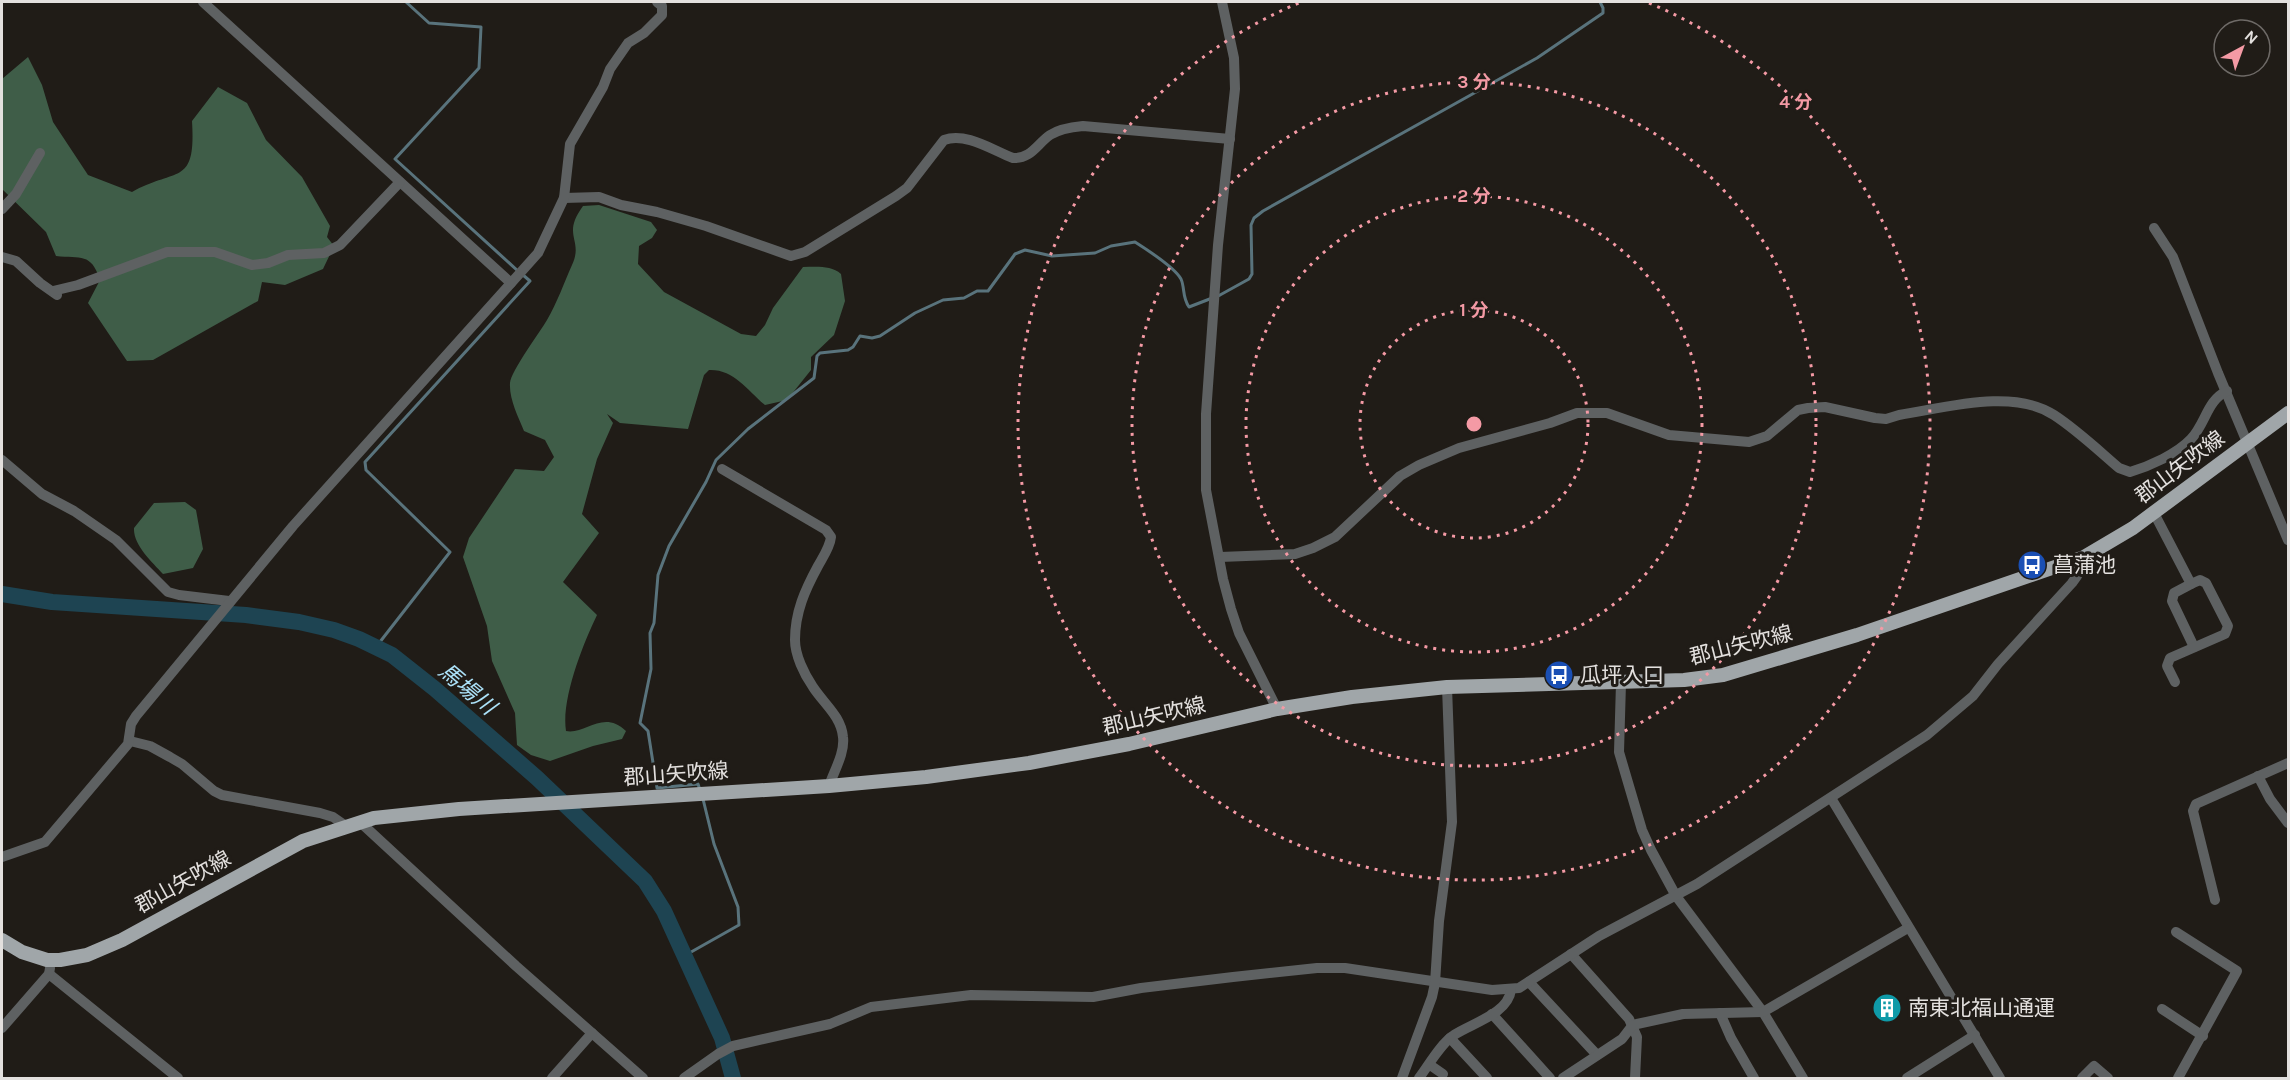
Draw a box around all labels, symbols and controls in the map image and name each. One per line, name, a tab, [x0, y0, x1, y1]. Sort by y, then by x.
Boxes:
north arrow	[2212, 18, 2272, 78]
text: N	[2241, 26, 2262, 48]
text: 3 分	[1457, 71, 1491, 93]
text: 4 分	[1779, 91, 1813, 113]
text: 2 分	[1457, 185, 1491, 207]
text: 1 分	[1460, 299, 1488, 321]
centre of rings	[1464, 414, 1484, 434]
street label: 郡山矢吹線	[2131, 426, 2229, 508]
bus stop icon: 菖蒲池	[2016, 549, 2048, 581]
place label: 菖蒲池	[2053, 553, 2116, 577]
street label: 郡山矢吹線	[1687, 621, 1795, 669]
water label: 馬場川	[433, 658, 502, 721]
bus stop icon: 瓜坪入口	[1543, 659, 1575, 691]
place label: 瓜坪入口	[1580, 663, 1664, 687]
street label: 郡山矢吹線	[1100, 692, 1208, 740]
street label: 郡山矢吹線	[623, 758, 729, 790]
street label: 郡山矢吹線	[131, 846, 235, 918]
building icon: 南東北福山通運	[1871, 992, 1903, 1024]
place label: 南東北福山通運	[1908, 996, 2055, 1020]

